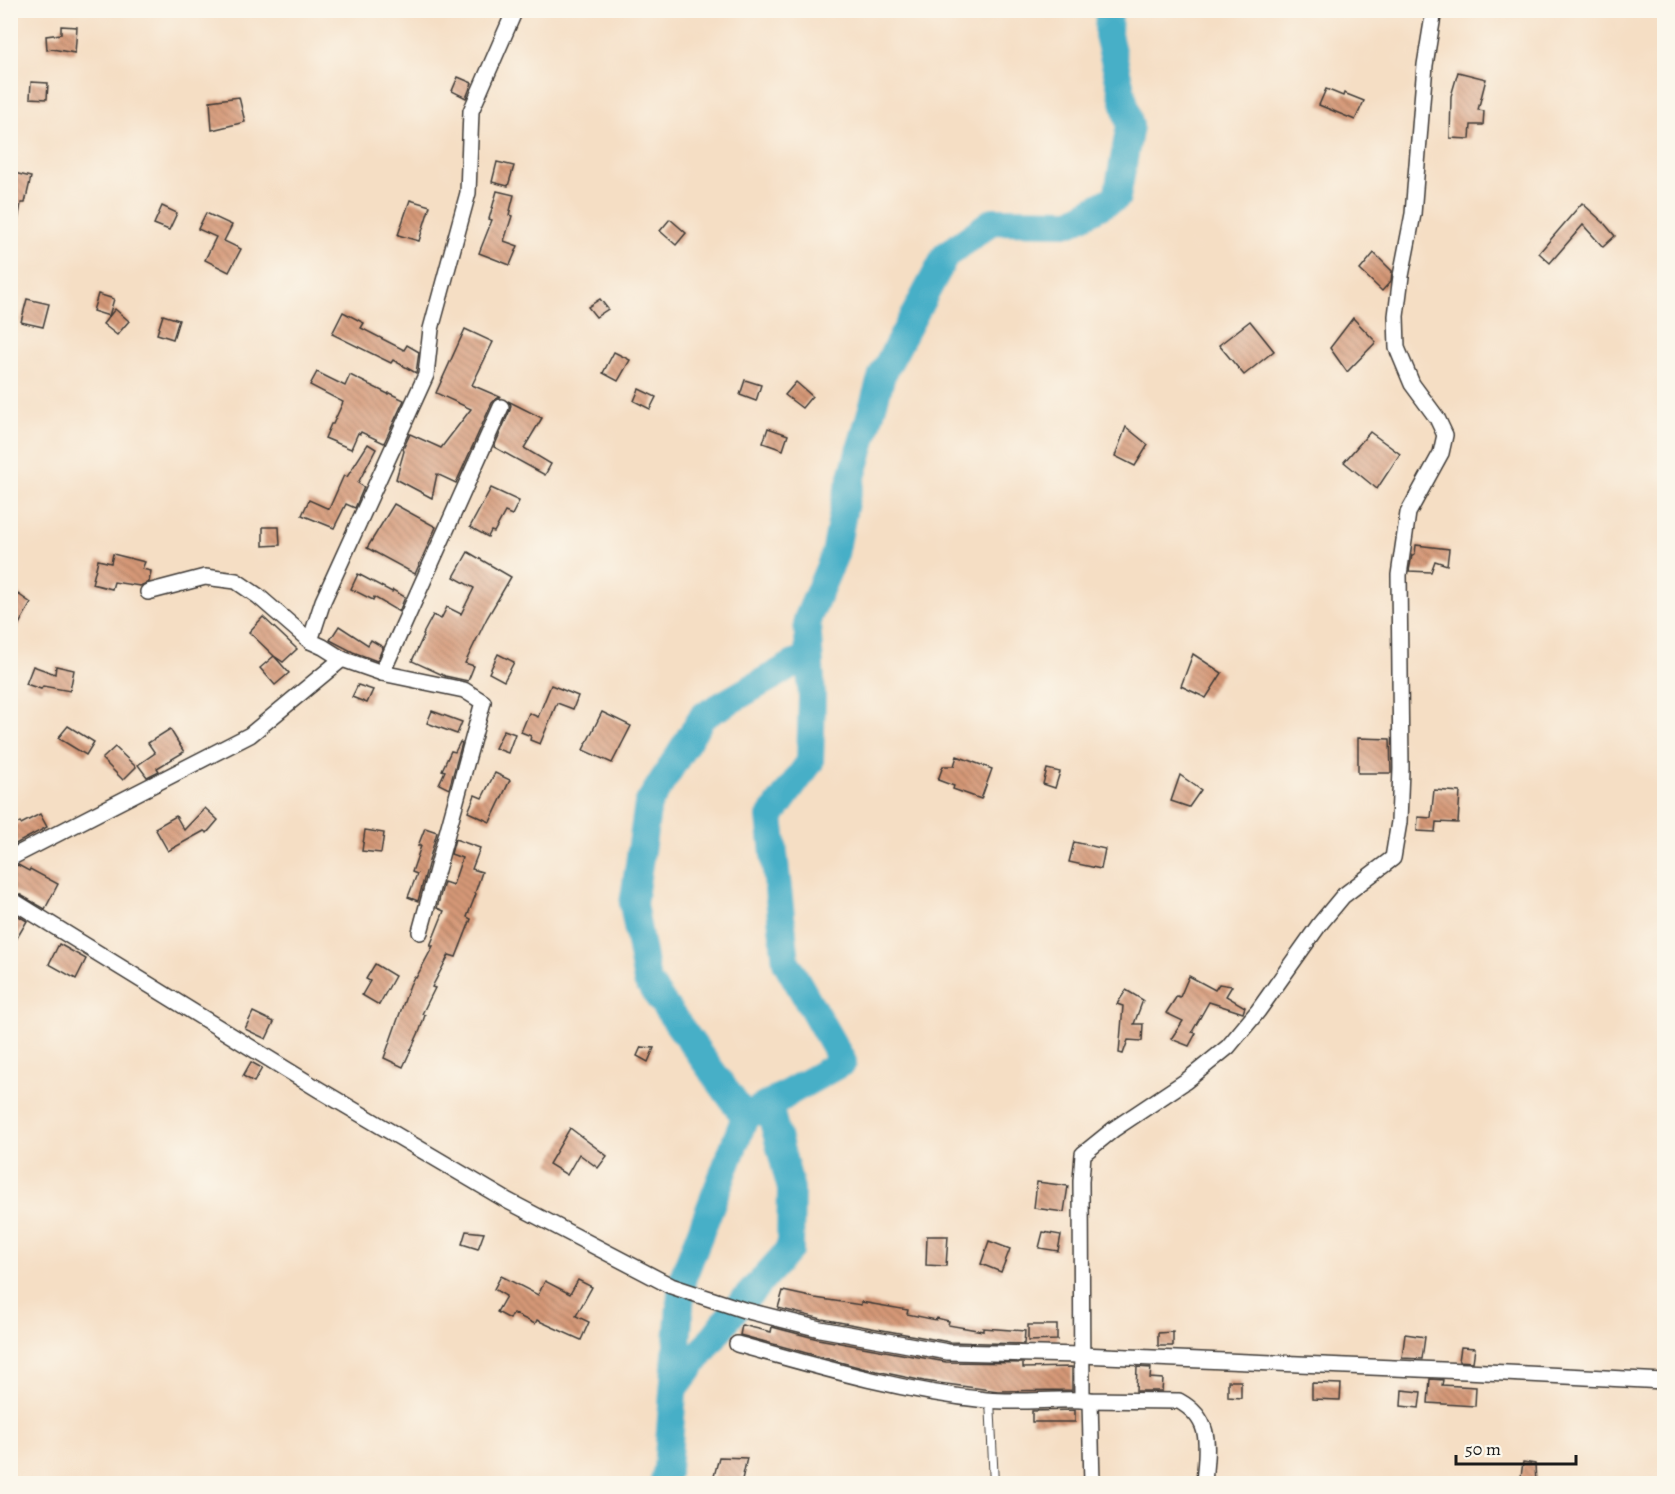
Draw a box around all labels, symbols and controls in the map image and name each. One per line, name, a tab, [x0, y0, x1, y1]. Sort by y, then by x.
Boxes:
scale bar	[1456, 1428, 1576, 1466]
text: 50 m	[1465, 1437, 1501, 1461]

